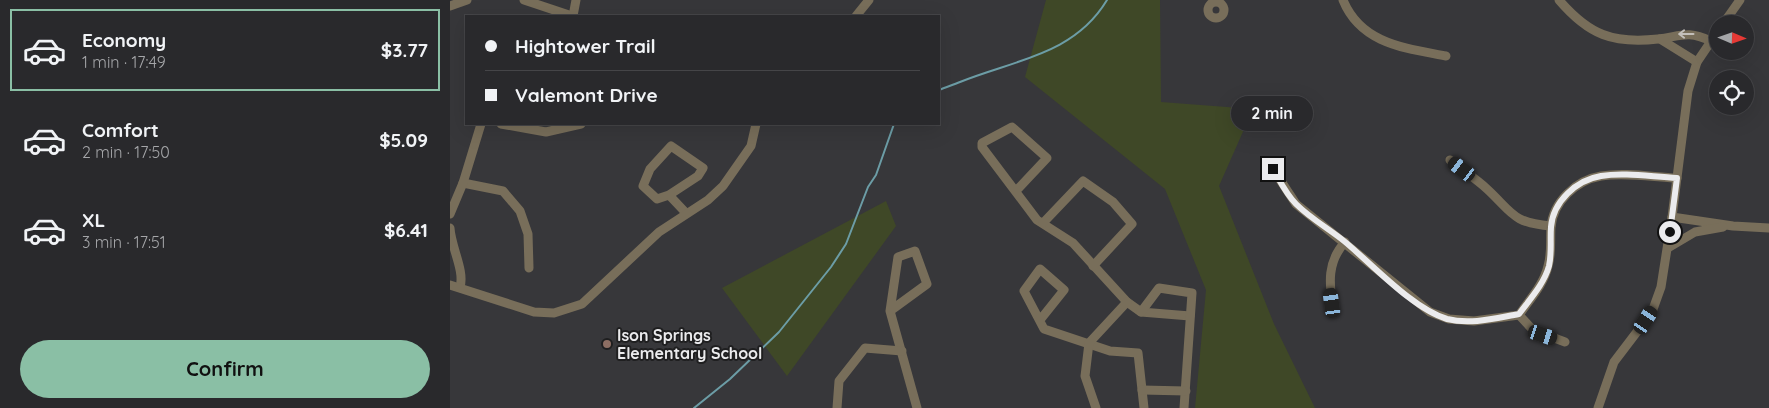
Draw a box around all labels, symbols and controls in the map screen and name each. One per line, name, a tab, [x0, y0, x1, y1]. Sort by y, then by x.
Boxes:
north arrow	[1709, 15, 1754, 60]
map controls	[1709, 15, 1754, 115]
icon: car	[22, 28, 67, 73]
text: Economy	[82, 28, 166, 52]
one-way arrow	[1678, 29, 1694, 39]
text: Hightower Trail	[515, 34, 656, 58]
text: $3.77	[381, 38, 428, 62]
text: 1 min · 17:49	[82, 52, 166, 72]
button: locate	[1709, 70, 1754, 115]
text: Valemont Drive	[515, 83, 658, 107]
callout: 2 min	[1232, 96, 1314, 132]
text: 2 min	[1251, 103, 1293, 123]
icon: car	[22, 118, 67, 163]
text: Comfort	[82, 118, 159, 142]
text: $5.09	[379, 128, 428, 152]
text: 2 min · 17:50	[82, 142, 170, 162]
car	[1445, 154, 1478, 184]
route end	[1262, 158, 1284, 180]
icon: car	[22, 208, 67, 253]
text: XL	[82, 208, 105, 232]
text: $6.41	[384, 218, 428, 242]
route start	[1659, 221, 1681, 243]
text: 3 min · 17:51	[82, 232, 166, 252]
car	[1322, 287, 1341, 319]
car	[1631, 303, 1660, 337]
car	[1526, 323, 1559, 347]
place label: Ison Springs Elementary School	[617, 325, 762, 363]
marker: Ison Springs Elementary School	[601, 338, 613, 350]
button: Confirm	[20, 340, 430, 398]

